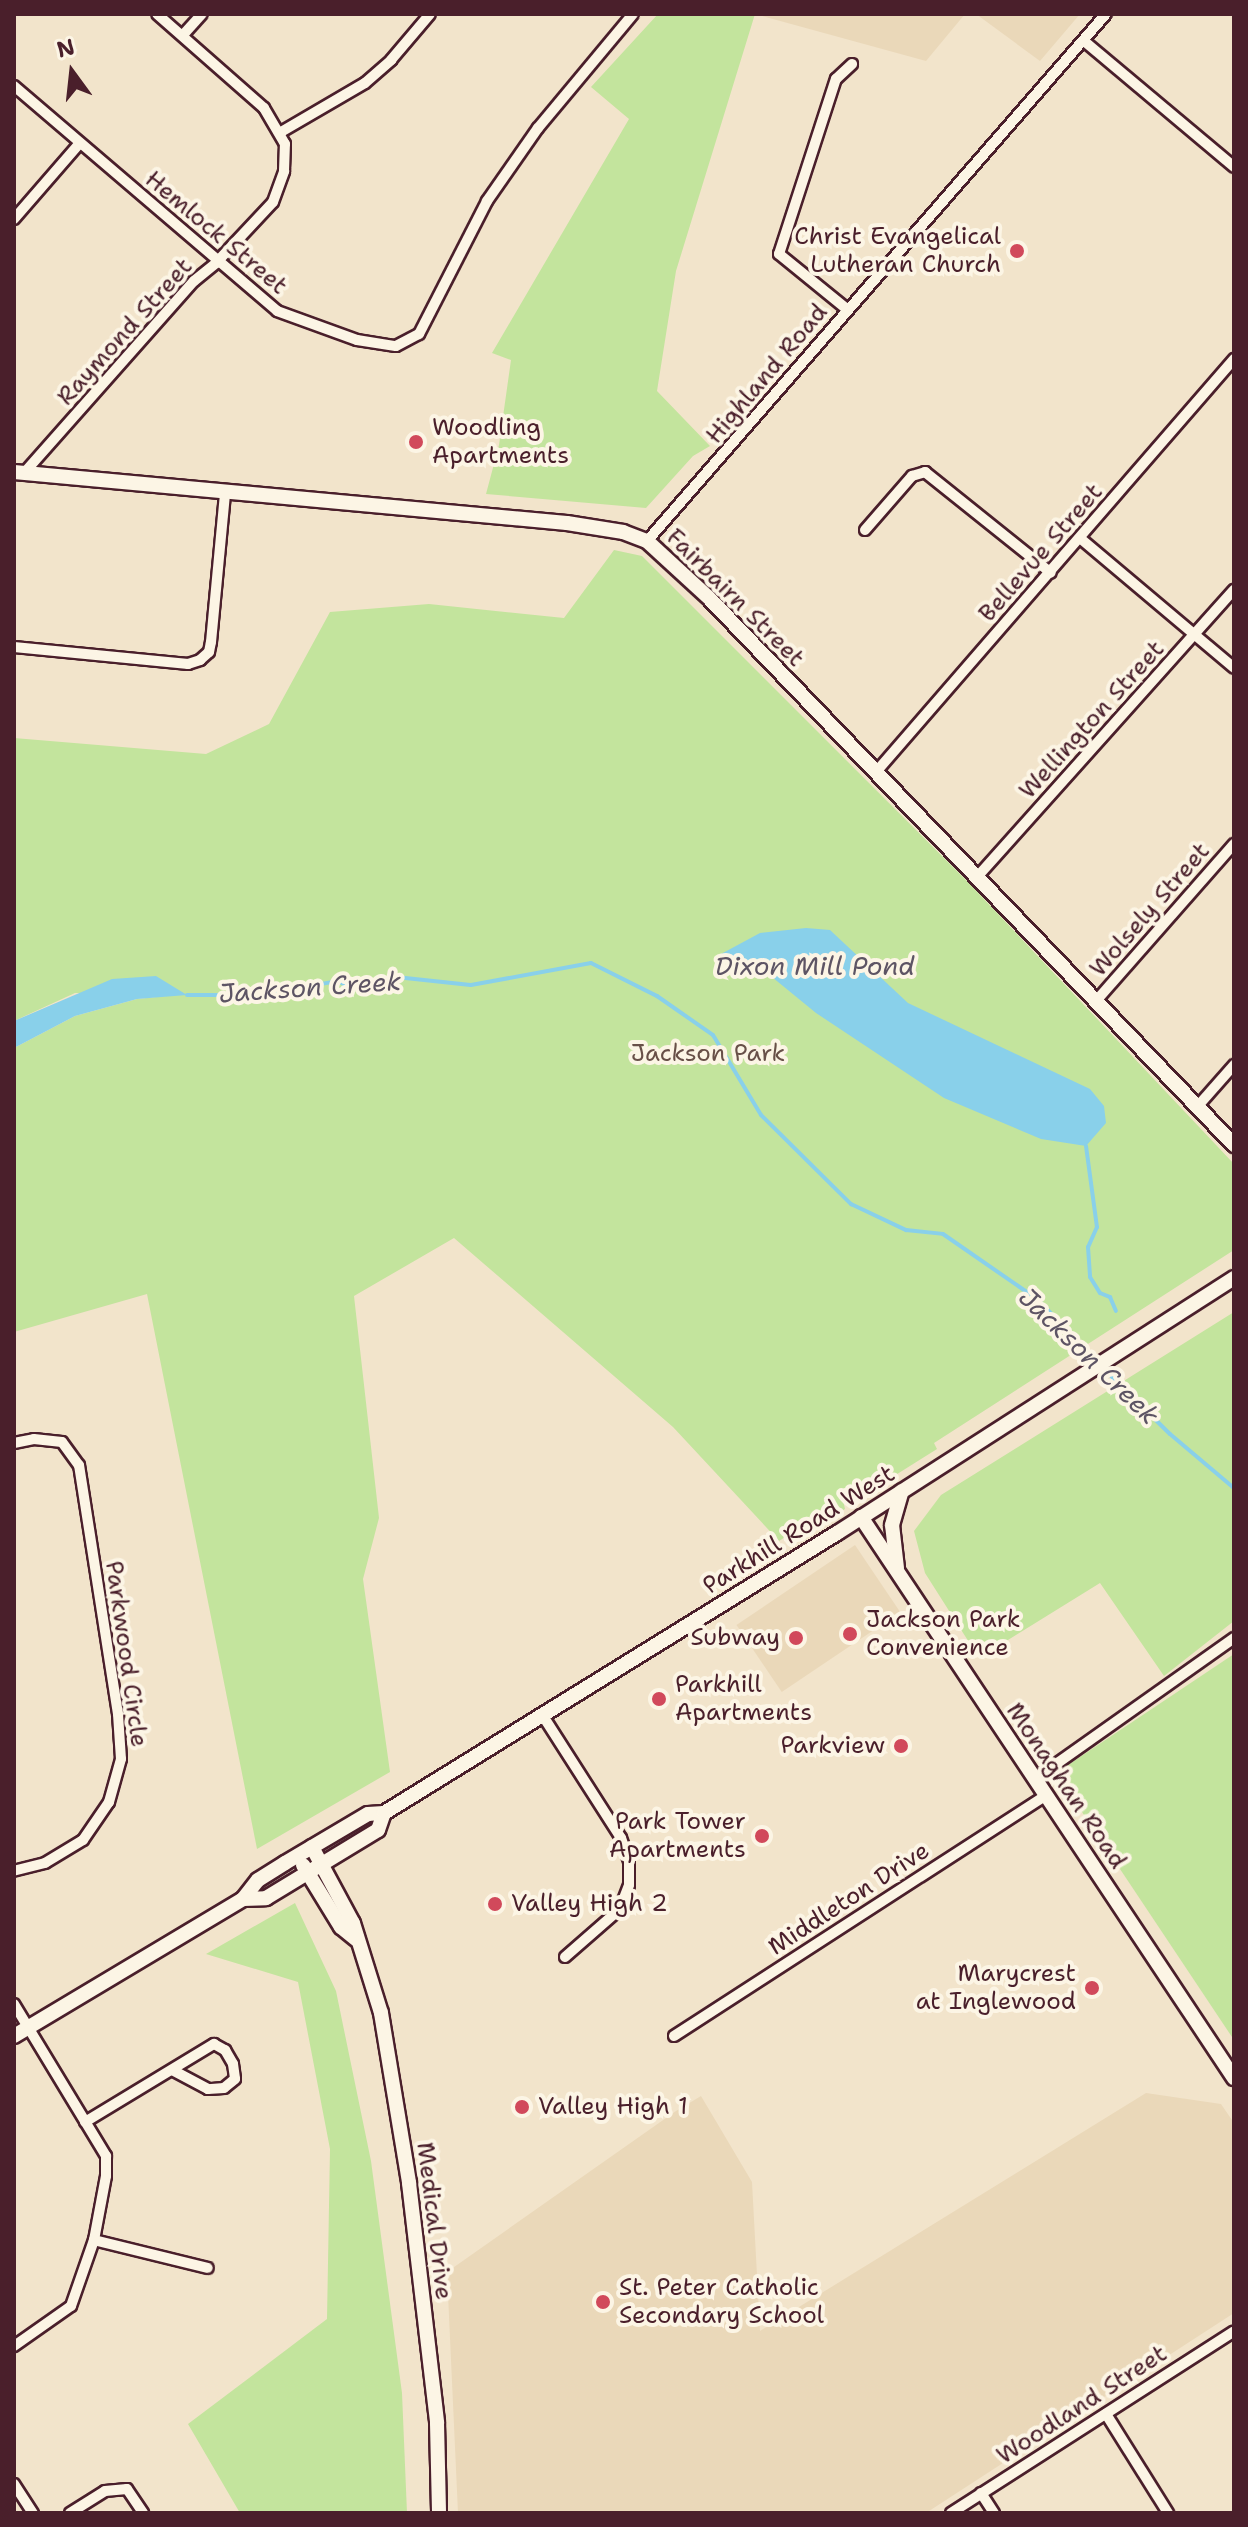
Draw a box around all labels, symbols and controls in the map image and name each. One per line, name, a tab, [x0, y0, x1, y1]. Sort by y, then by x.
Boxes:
north arrow	[32, 32, 112, 112]
text: N	[53, 32, 78, 65]
street label: Hemlock Street	[139, 165, 293, 301]
place label: Christ Evangelical Lutheran Church	[794, 223, 1001, 279]
marker: Christ Evangelical Lutheran Church	[1008, 242, 1026, 260]
street label: Raymond Street	[51, 253, 199, 411]
street label: Highland Road	[700, 298, 834, 450]
place label: Woodling Apartments	[432, 414, 569, 470]
marker: Woodling Apartments	[407, 433, 425, 451]
street label: Bellevue Street	[973, 478, 1109, 628]
street label: Fairbairn Street	[660, 523, 810, 673]
street label: Wellington Street	[1013, 635, 1171, 805]
street label: Wolsely Street	[1084, 837, 1216, 983]
water label: Dixon Mill Pond	[715, 950, 915, 982]
water label: Jackson Creek	[218, 965, 402, 1009]
park label: Jackson Park	[631, 1040, 785, 1068]
water label: Jackson Creek	[1012, 1281, 1166, 1431]
street label: Parkhill Road West	[698, 1459, 900, 1601]
street label: Parkwood Circle	[99, 1559, 153, 1749]
place label: Jackson Park Convenience	[866, 1606, 1020, 1662]
place label: Subway	[691, 1624, 780, 1652]
marker: Jackson Park Convenience	[841, 1625, 859, 1643]
marker: Subway	[787, 1629, 805, 1647]
place label: Parkhill Apartments	[675, 1671, 812, 1727]
marker: Parkhill Apartments	[650, 1690, 668, 1708]
street label: Monaghan Road	[1000, 1698, 1132, 1874]
place label: Parkview	[780, 1732, 885, 1760]
marker: Parkview	[892, 1737, 910, 1755]
place label: Park Tower Apartments	[609, 1808, 746, 1864]
marker: Park Tower Apartments	[753, 1827, 771, 1845]
street label: Middleton Drive	[763, 1836, 935, 1962]
place label: Valley High 2	[511, 1890, 668, 1918]
marker: Valley High 2	[486, 1895, 504, 1913]
place label: Marycrest at Inglewood	[916, 1960, 1076, 2016]
marker: Marycrest at Inglewood	[1083, 1979, 1101, 1997]
place label: Valley High 1	[538, 2093, 688, 2121]
marker: Valley High 1	[513, 2098, 531, 2116]
street label: Medical Drive	[410, 2141, 458, 2301]
place label: St. Peter Catholic Secondary School	[619, 2274, 824, 2330]
marker: St. Peter Catholic Secondary School	[594, 2293, 612, 2311]
street label: Woodland Street	[992, 2339, 1172, 2471]

